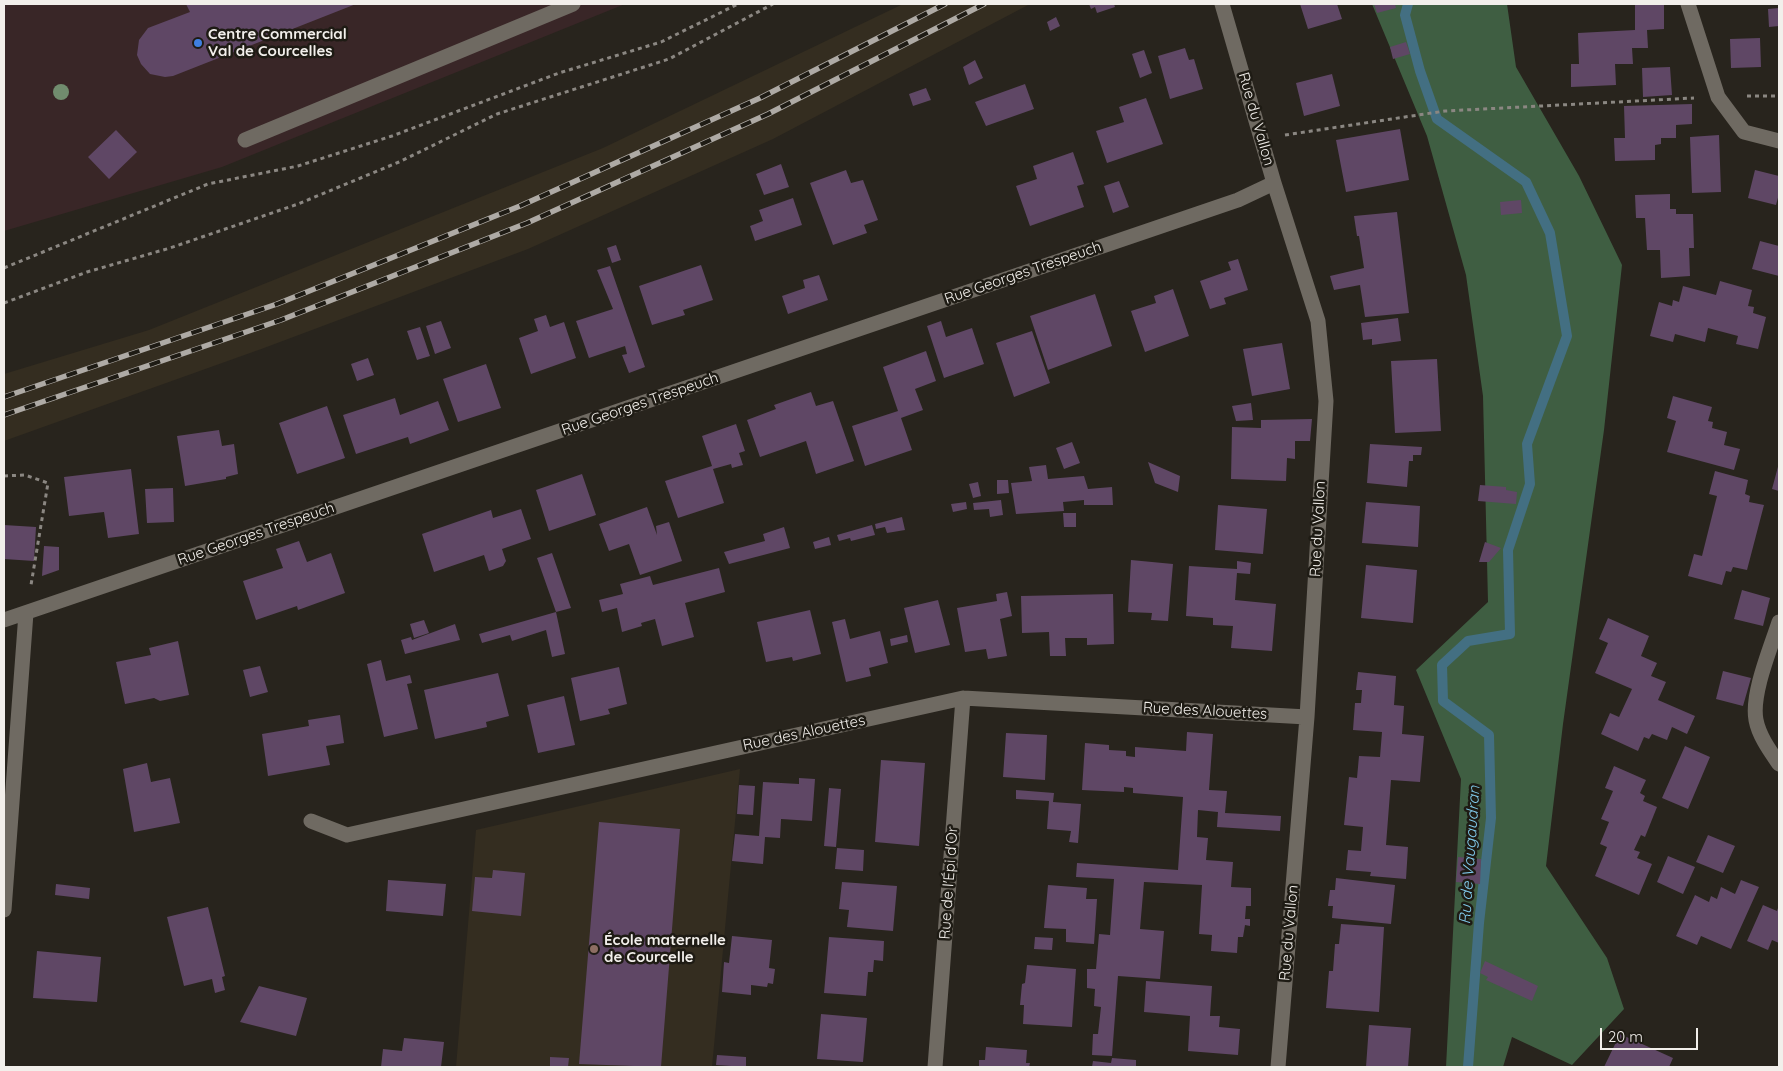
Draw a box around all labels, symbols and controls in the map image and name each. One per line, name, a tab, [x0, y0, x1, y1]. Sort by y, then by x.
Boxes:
place label: Centre Commercial Val de Courcelles	[208, 25, 347, 60]
marker: Centre Commercial Val de Courcelles	[192, 37, 204, 49]
street label: Rue du Vallon	[1234, 70, 1278, 168]
street label: Rue Georges Trespeuch	[942, 238, 1104, 308]
street label: Rue Georges Trespeuch	[559, 369, 721, 439]
street label: Rue du Vallon	[1306, 480, 1330, 578]
street label: Rue Georges Trespeuch	[175, 499, 337, 569]
street label: Rue des Alouettes	[1142, 699, 1268, 723]
street label: Rue des Alouettes	[741, 711, 867, 755]
water label: Ru de Vaugaudran	[1456, 785, 1484, 925]
street label: Rue de l'Épi d'Or	[936, 826, 962, 940]
street label: Rue du Vallon	[1276, 884, 1302, 982]
place label: École maternelle de Courcelle	[604, 931, 726, 966]
marker: École maternelle de Courcelle	[588, 943, 600, 955]
scale bar	[1603, 1018, 1700, 1050]
text: 20 m	[1608, 1027, 1643, 1046]

